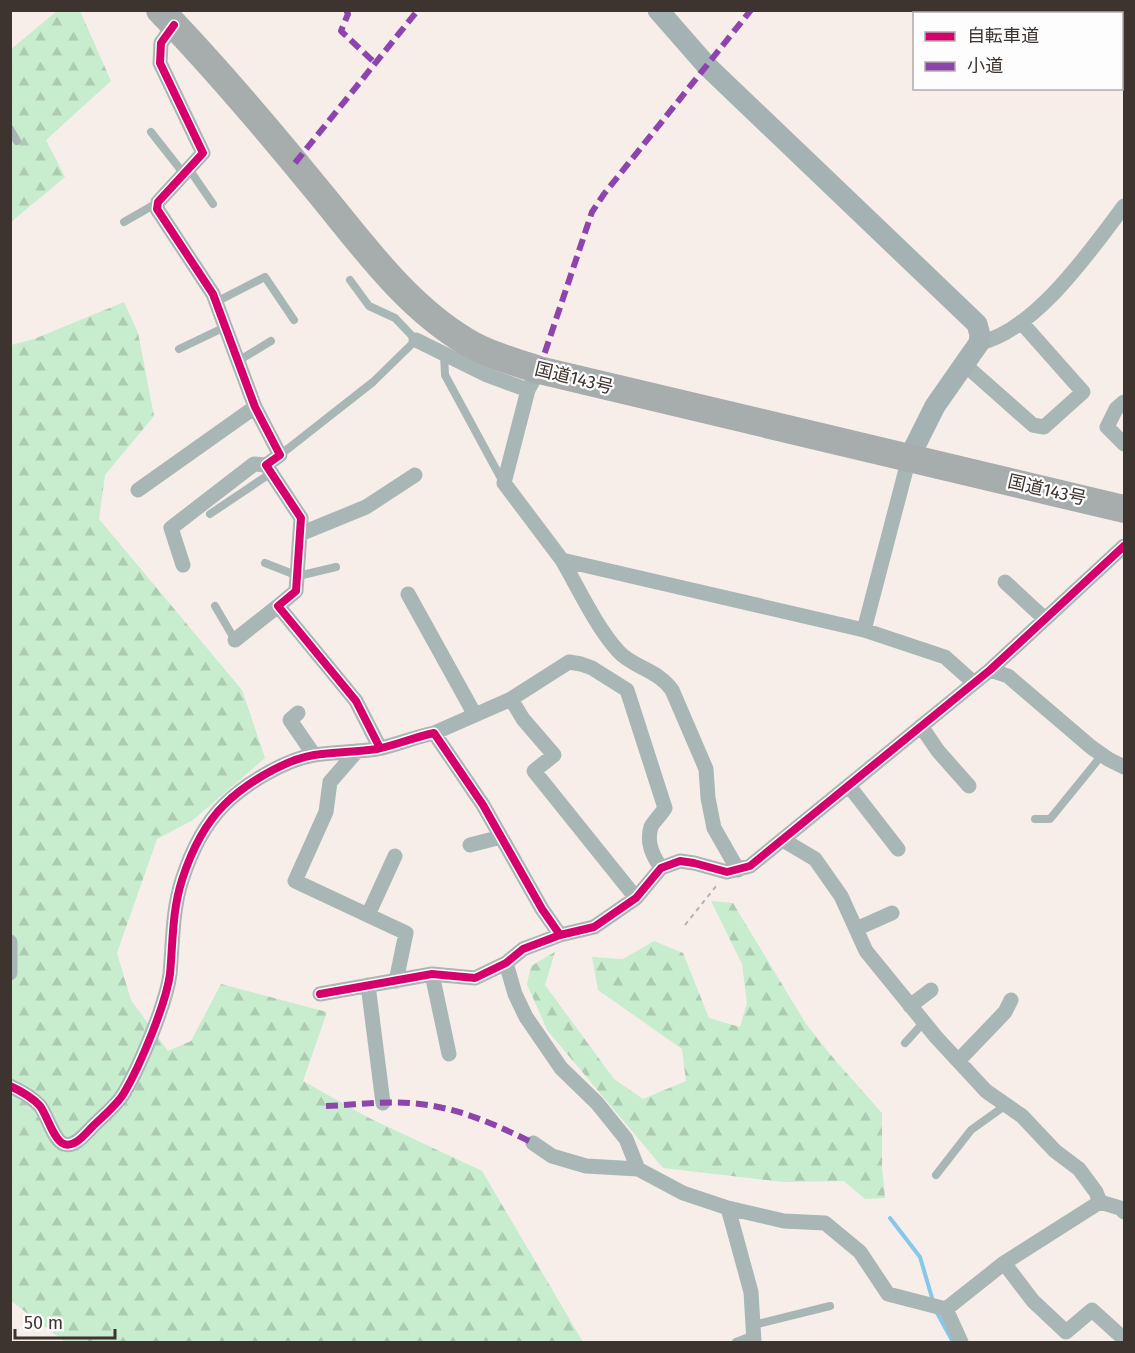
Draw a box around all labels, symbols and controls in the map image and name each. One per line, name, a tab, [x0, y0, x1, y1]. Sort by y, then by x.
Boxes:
legend	[913, 12, 1123, 90]
text: 自転車道	[967, 25, 1039, 47]
text: 小道	[967, 55, 1003, 77]
street label: 国道143号	[533, 358, 615, 398]
street label: 国道143号	[1006, 470, 1088, 510]
scale bar	[15, 1302, 116, 1340]
text: 50 m	[24, 1312, 63, 1334]

